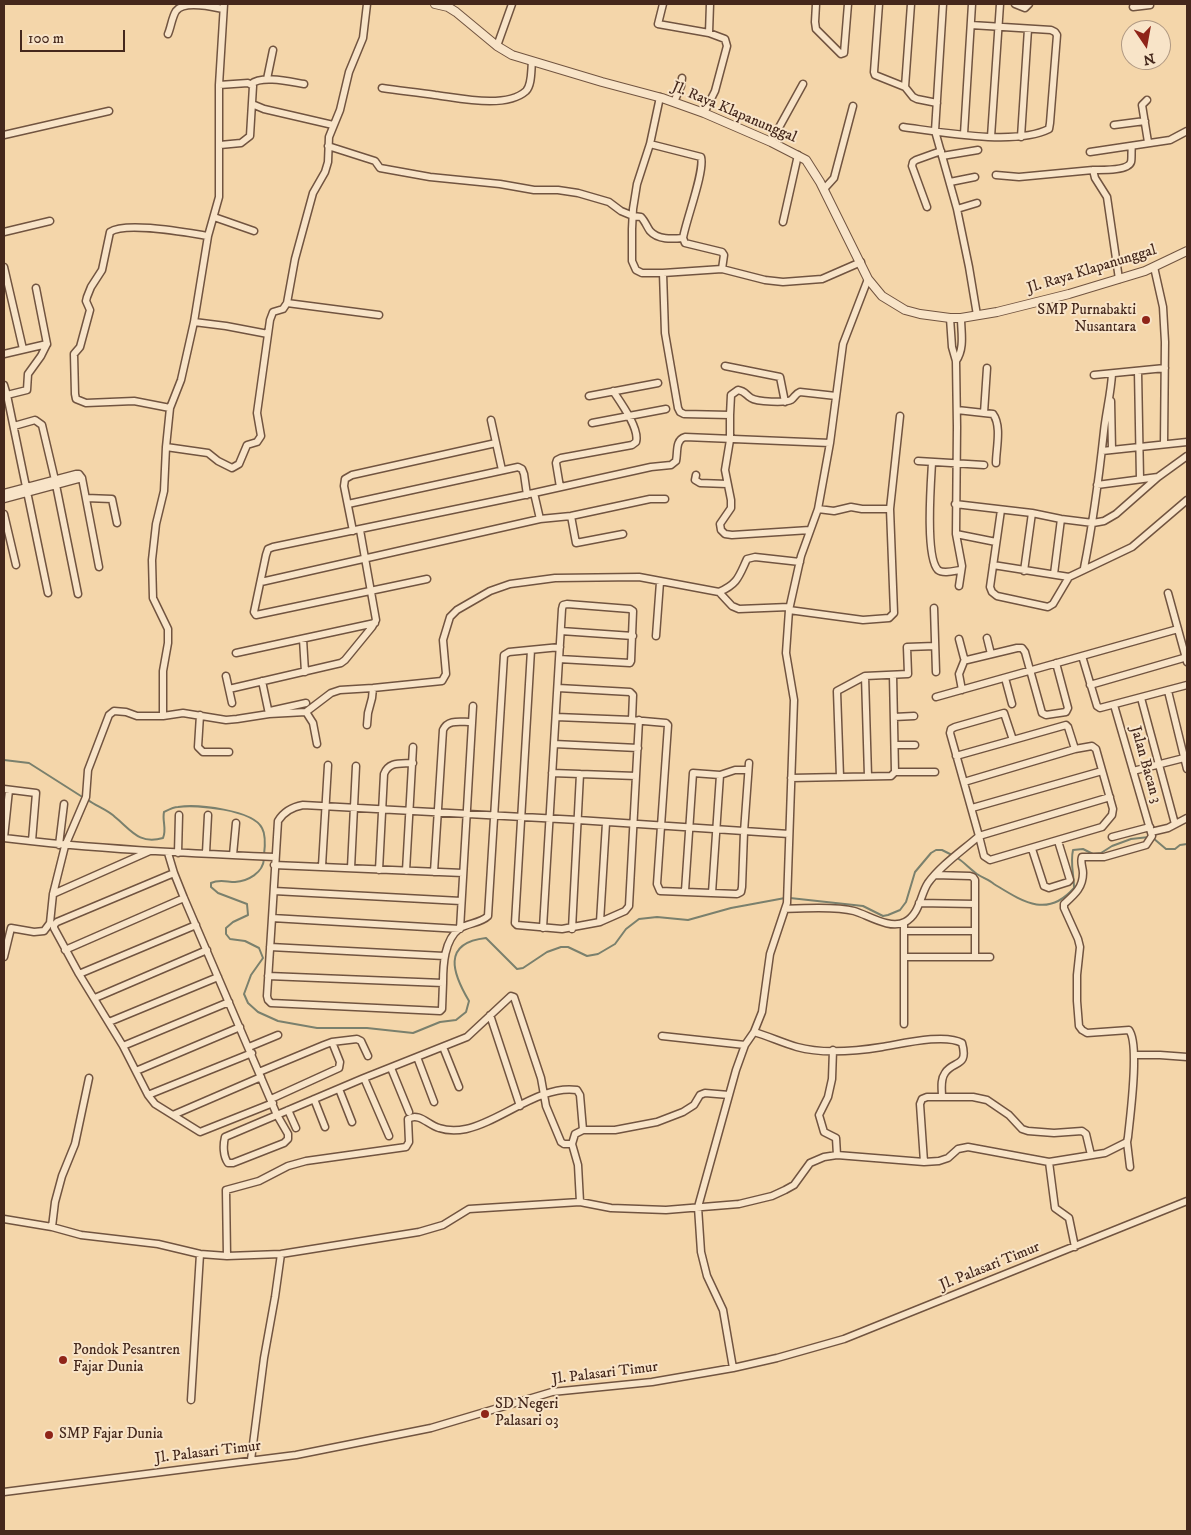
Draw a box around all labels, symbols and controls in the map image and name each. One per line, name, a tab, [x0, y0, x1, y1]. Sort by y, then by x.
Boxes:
scale bar	[22, 20, 128, 52]
north arrow	[1121, 20, 1171, 70]
text: 100 m	[28, 29, 64, 48]
text: N	[1141, 49, 1156, 69]
street label: Jl. Raya Klapanunggal	[669, 79, 799, 147]
street label: Jl. Raya Klapanunggal	[1025, 242, 1159, 298]
place label: SMP Purnabakti Nusantara	[1037, 302, 1136, 337]
marker: SMP Purnabakti Nusantara	[1140, 314, 1152, 326]
street label: Jalan Bacan 3	[1125, 724, 1165, 806]
street label: Jl. Palasari Timur	[937, 1239, 1043, 1295]
place label: Pondok Pesantren Fajar Dunia	[73, 1342, 180, 1377]
marker: Pondok Pesantren Fajar Dunia	[57, 1354, 69, 1366]
street label: Jl. Palasari Timur	[551, 1359, 659, 1389]
place label: SD Negeri Palasari 03	[495, 1396, 559, 1431]
marker: SD Negeri Palasari 03	[479, 1408, 491, 1420]
place label: SMP Fajar Dunia	[59, 1426, 163, 1444]
marker: SMP Fajar Dunia	[43, 1429, 55, 1441]
street label: Jl. Palasari Timur	[154, 1438, 262, 1468]

